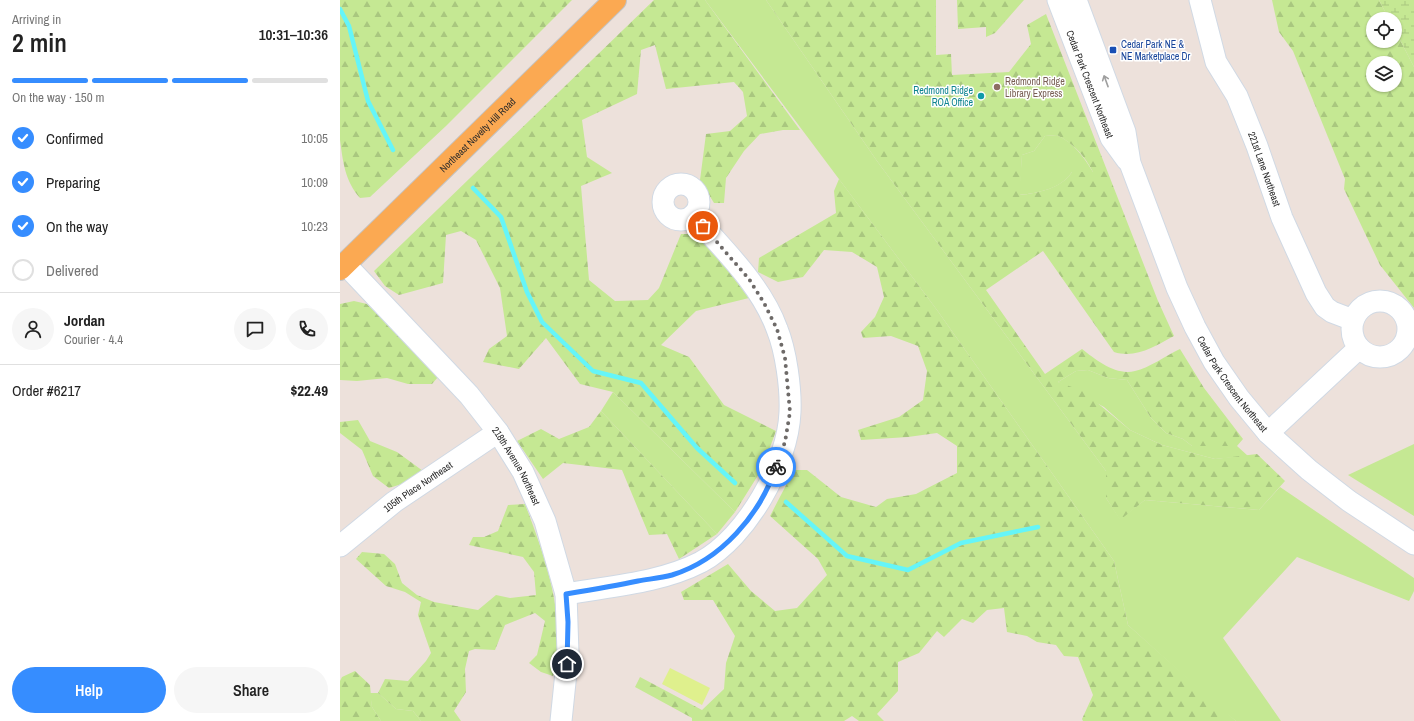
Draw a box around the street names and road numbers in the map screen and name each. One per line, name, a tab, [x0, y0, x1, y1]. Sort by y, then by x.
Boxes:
street label: Cedar Park Crescent Northeast	[1063, 28, 1117, 141]
street label: Northeast Novelty Hill Road	[437, 95, 518, 175]
street label: 221st Lane Northeast	[1245, 130, 1284, 209]
street label: Cedar Park Crescent Northeast	[1194, 334, 1271, 435]
street label: 218th Avenue Northeast	[489, 424, 543, 508]
street label: 105th Place Northeast	[381, 458, 456, 515]

